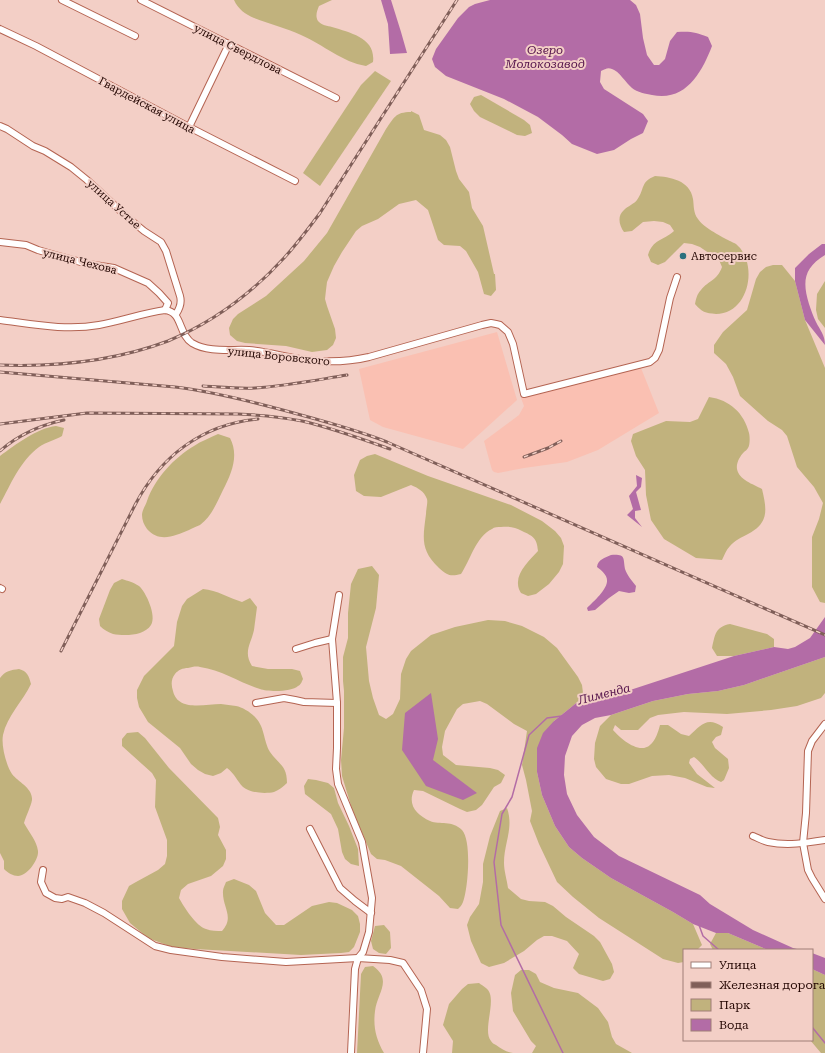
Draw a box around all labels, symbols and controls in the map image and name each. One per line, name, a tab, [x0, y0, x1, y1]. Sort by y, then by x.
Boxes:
street label: улица Свердлова	[192, 22, 284, 77]
water label: Озеро Молокозавод	[504, 43, 585, 71]
street label: Гвардейская улица	[96, 74, 197, 136]
street label: улица Устье	[84, 177, 143, 232]
street label: улица Чехова	[41, 246, 118, 277]
place label: Автосервис	[691, 250, 757, 263]
marker: Автосервис	[678, 251, 688, 261]
street label: улица Воровского	[227, 345, 331, 368]
water label: Лименда	[575, 681, 632, 708]
legend	[683, 949, 813, 1041]
text: Улица	[719, 958, 757, 972]
text: Железная дорога	[719, 978, 825, 992]
text: Парк	[719, 998, 751, 1012]
text: Вода	[719, 1018, 749, 1032]

